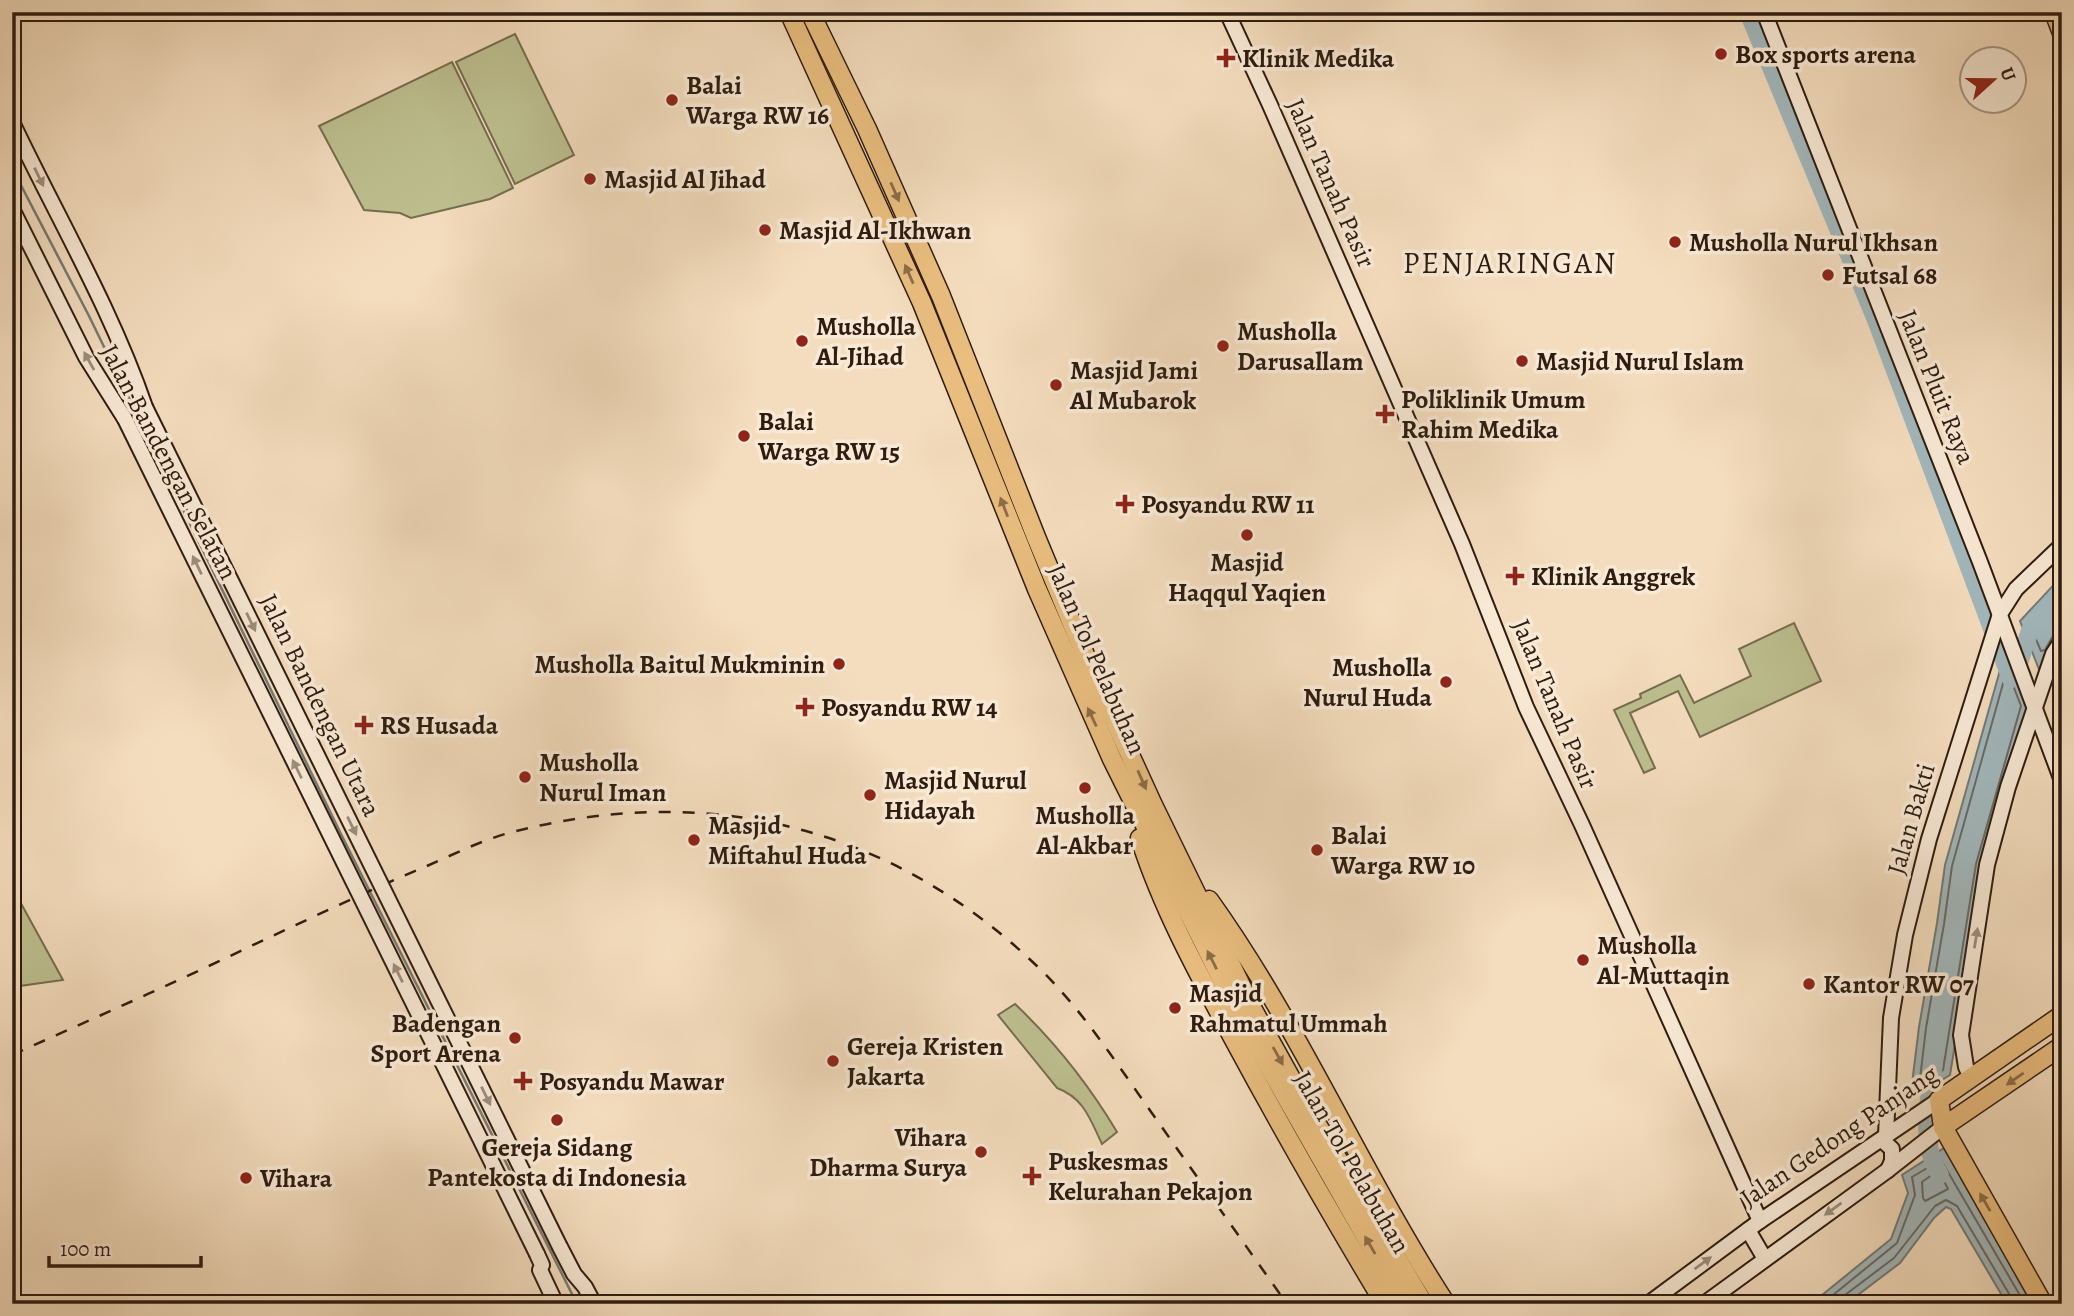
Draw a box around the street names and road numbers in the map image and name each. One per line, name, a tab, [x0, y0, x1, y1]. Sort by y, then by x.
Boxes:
street label: Jalan Tanah Pasir	[1278, 93, 1384, 273]
street label: Jalan Pluit Raya	[1890, 305, 1984, 469]
street label: Jalan Bandengan Selatan	[92, 338, 246, 586]
street label: Jalan Tol Pelabuhan	[1039, 558, 1155, 760]
street label: Jalan Bandengan Utara	[251, 588, 389, 822]
street label: Jalan Tanah Pasir	[1503, 613, 1607, 795]
street label: Jalan Bakti	[1878, 759, 1944, 879]
street label: Jalan Gedong Panjang	[1733, 1057, 1945, 1215]
street label: Jalan Tol Pelabuhan	[1285, 1064, 1419, 1260]

